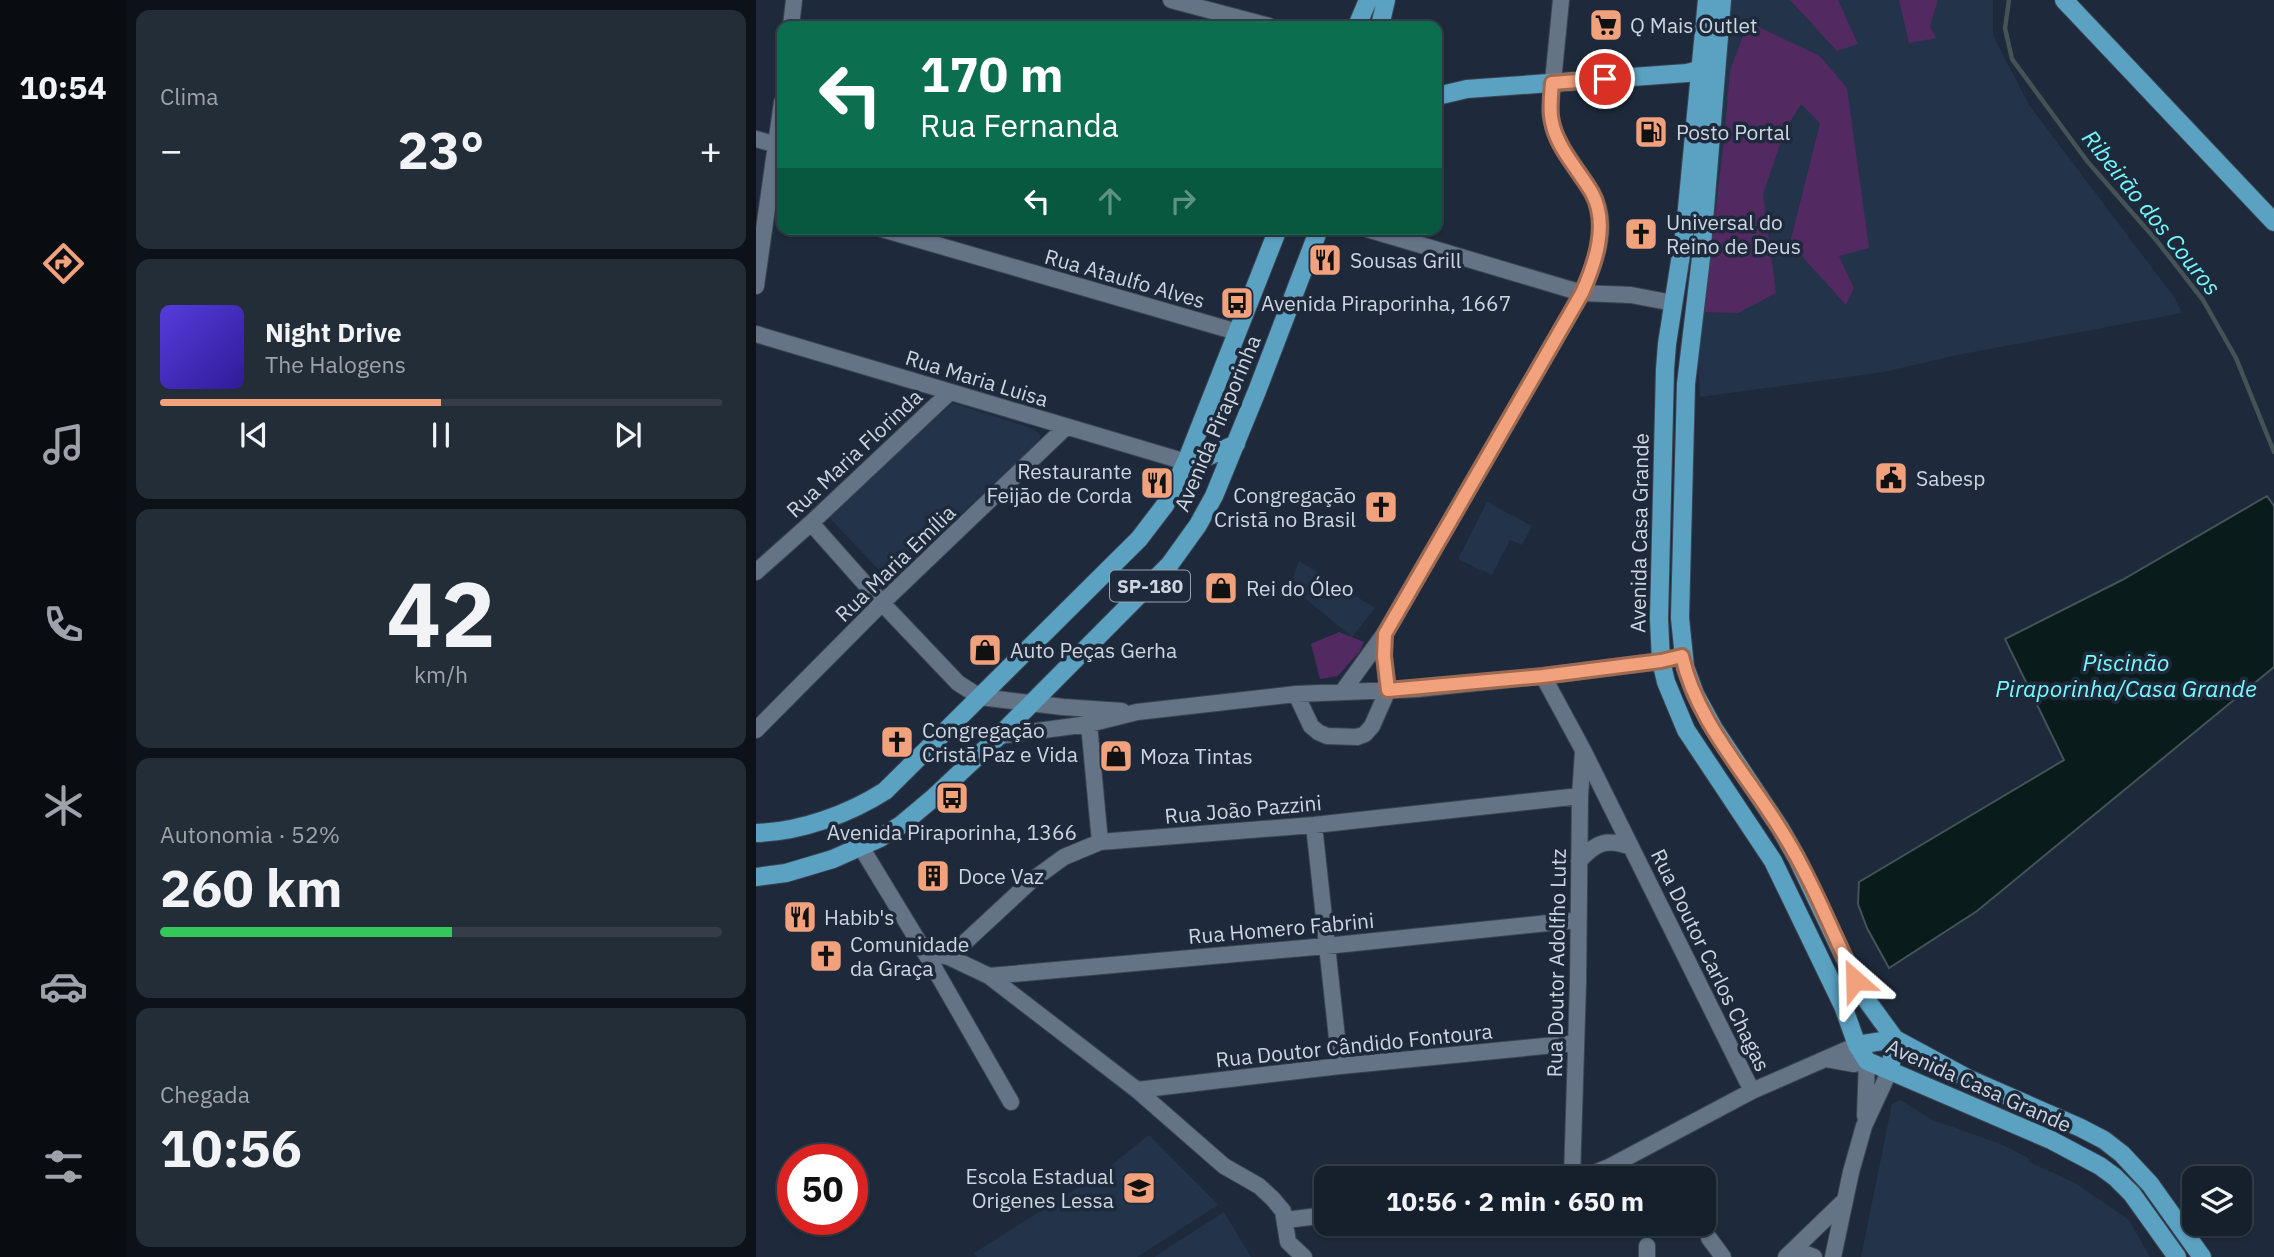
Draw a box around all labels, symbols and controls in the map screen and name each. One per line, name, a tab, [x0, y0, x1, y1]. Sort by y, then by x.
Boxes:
supermarket icon: Q Mais Outlet	[1587, 6, 1625, 44]
place label: Q Mais Outlet	[1630, 11, 1757, 39]
text: 170 m	[920, 42, 1064, 105]
icon: left	[805, 49, 896, 140]
pin	[1575, 49, 1635, 109]
icon: arrive	[1586, 60, 1624, 98]
text: 10:54	[19, 66, 107, 108]
text: Clima	[160, 81, 219, 111]
text: Rua Fernanda	[920, 104, 1119, 146]
fuel station icon: Posto Portal	[1632, 113, 1670, 151]
text: 23°	[398, 116, 484, 183]
place label: Posto Portal	[1676, 118, 1791, 146]
water label: Ribeirão dos Couros	[2076, 123, 2228, 301]
text: −	[160, 125, 183, 174]
text: +	[699, 125, 722, 174]
icon: left	[1018, 182, 1056, 220]
icon: ahead	[1091, 182, 1129, 220]
icon: right	[1164, 182, 1202, 220]
place label: Universal do Reino de Deus	[1666, 208, 1801, 260]
church icon: Universal do Reino de Deus	[1622, 215, 1660, 253]
icon: directions	[39, 239, 88, 288]
restaurant icon: Sousas Grill	[1306, 241, 1344, 279]
street label: Rua Ataulfo Alves	[1042, 242, 1208, 314]
place label: Sousas Grill	[1350, 246, 1462, 274]
bus stop icon: Avenida Piraporinha, 1667	[1218, 284, 1256, 322]
place label: Avenida Piraporinha, 1667	[1261, 289, 1511, 317]
text: Night Drive	[265, 315, 402, 349]
street label: Avenida Piraporinha	[1167, 331, 1267, 515]
street label: Rua Maria Luisa	[902, 343, 1052, 413]
text: The Halogens	[265, 349, 406, 379]
street label: Rua Maria Florinda	[780, 383, 928, 523]
icon: previous	[235, 416, 273, 454]
icon: pause	[422, 416, 460, 454]
icon: next	[609, 416, 647, 454]
icon: music	[39, 420, 88, 469]
street label: Avenida Casa Grande	[1623, 433, 1655, 633]
place label: Restaurante Feijão de Corda	[986, 457, 1132, 509]
public building icon: Sabesp	[1872, 459, 1910, 497]
restaurant icon: Restaurante Feijão de Corda	[1138, 464, 1176, 502]
place label: Sabesp	[1916, 464, 1986, 492]
place label: Congregação Cristã no Brasil	[1214, 481, 1356, 533]
church icon: Congregação Cristã no Brasil	[1362, 488, 1400, 526]
street label: Rua Maria Emília	[829, 498, 961, 628]
text: 42	[386, 554, 496, 672]
shop icon: Rei do Óleo	[1202, 569, 1240, 607]
road number: SP-180	[1110, 570, 1190, 601]
place label: Rei do Óleo	[1246, 574, 1354, 602]
icon: phone	[39, 600, 88, 649]
shop icon: Auto Peças Gerha	[966, 631, 1004, 669]
place label: Auto Peças Gerha	[1010, 636, 1177, 664]
water label: Piscinão Piraporinha/Casa Grande	[1995, 647, 2257, 703]
text: km/h	[414, 659, 468, 689]
place label: Congregação Cristã Paz e Vida	[922, 716, 1078, 768]
church icon: Congregação Cristã Paz e Vida	[878, 723, 916, 761]
shop icon: Moza Tintas	[1097, 737, 1135, 775]
place label: Moza Tintas	[1140, 742, 1253, 770]
bus stop icon: Avenida Piraporinha, 1366	[933, 779, 971, 817]
icon: climate	[39, 781, 88, 830]
street label: Rua João Pazzini	[1163, 788, 1323, 830]
place label: Avenida Piraporinha, 1366	[827, 818, 1077, 846]
text: Autonomia · 52%	[160, 819, 340, 849]
street label: Rua Doutor Carlos Chagas	[1645, 844, 1777, 1076]
street label: Rua Doutor Adolfho Lutz	[1540, 848, 1572, 1078]
text: 260 km	[160, 854, 342, 921]
building icon: Doce Vaz	[914, 857, 952, 895]
place label: Doce Vaz	[958, 862, 1044, 890]
restaurant icon: Habib's	[781, 898, 819, 936]
place label: Habib's	[824, 903, 895, 931]
street label: Rua Homero Fabrini	[1187, 906, 1375, 950]
place label: Comunidade da Graça	[850, 930, 969, 982]
church icon: Comunidade da Graça	[807, 937, 845, 975]
position arrow	[1818, 943, 1892, 1017]
icon: car	[39, 962, 88, 1011]
street label: Rua Doutor Cândido Fontoura	[1214, 1017, 1494, 1073]
street label: Avenida Casa Grande	[1882, 1032, 2076, 1138]
text: Chegada	[160, 1079, 250, 1109]
text: 10:56	[160, 1114, 302, 1181]
icon: filters	[39, 1142, 88, 1191]
speed limit sign: 50	[777, 1144, 868, 1235]
place label: Escola Estadual Origenes Lessa	[966, 1162, 1114, 1214]
map controls	[2182, 1166, 2252, 1236]
button: layers	[2182, 1166, 2252, 1236]
school or university icon: Escola Estadual Origenes Lessa	[1120, 1169, 1158, 1207]
text: 10:56 · 2 min · 650 m	[1386, 1184, 1644, 1218]

